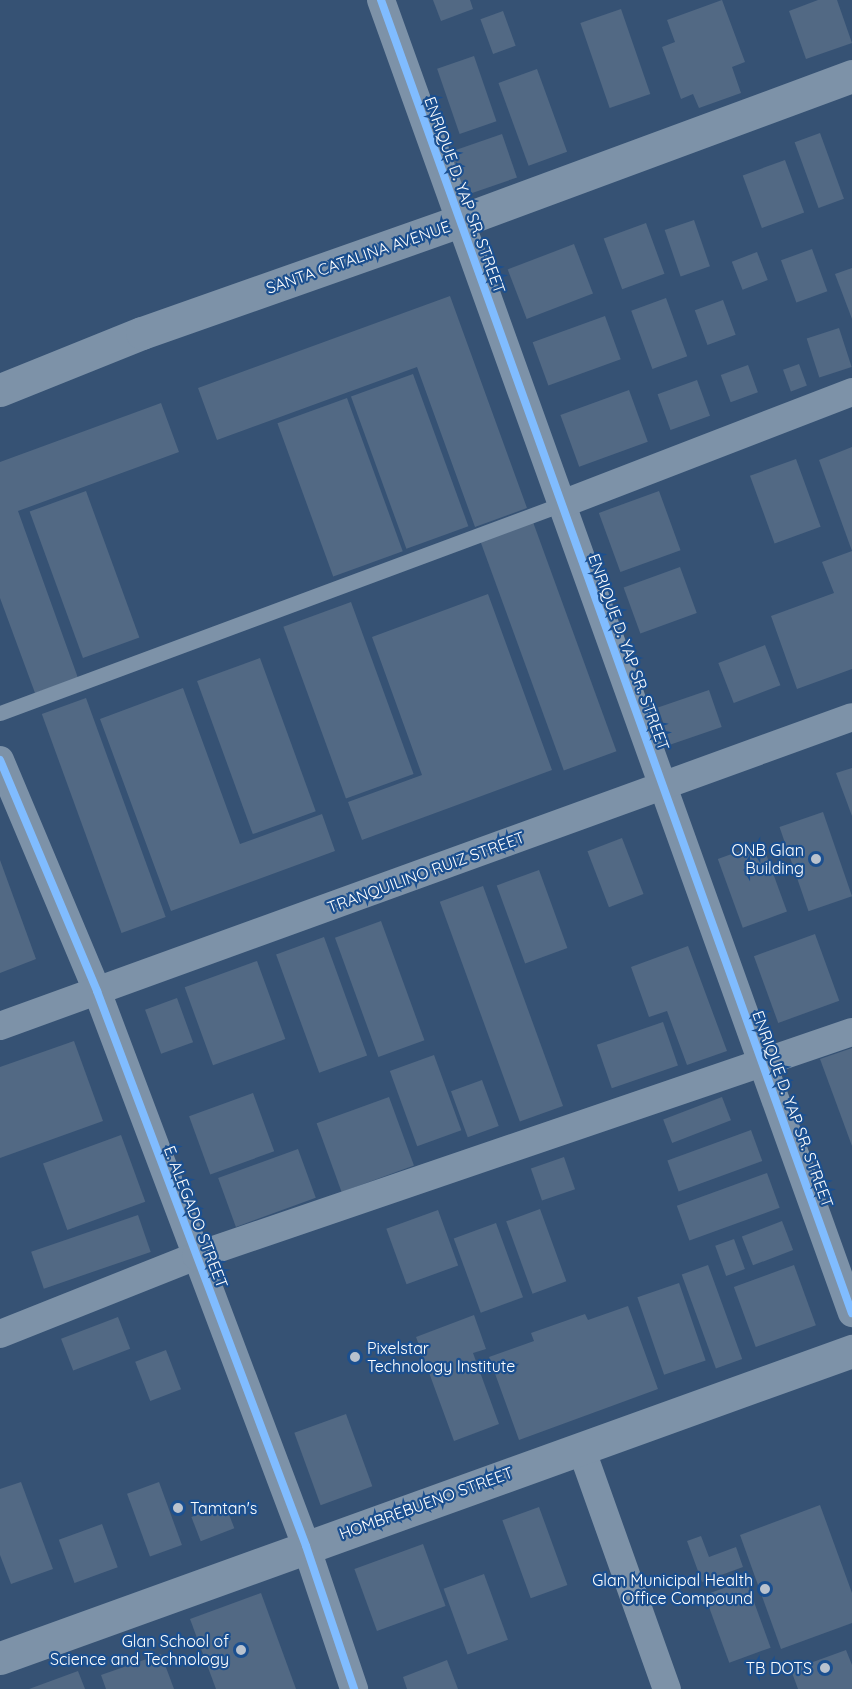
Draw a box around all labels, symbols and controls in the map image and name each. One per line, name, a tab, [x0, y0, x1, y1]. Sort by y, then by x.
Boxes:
street label: ENRIQUE D. YAP SR. STREET	[420, 94, 510, 296]
street label: SANTA CATALINA AVENUE	[263, 216, 453, 298]
street label: ENRIQUE D. YAP SR. STREET	[584, 551, 674, 753]
street label: TRANQUILINO RUIZ STREET	[325, 827, 527, 917]
place label: ONB Glan Building	[732, 840, 804, 878]
marker: ONB Glan Building	[809, 852, 823, 866]
street label: ENRIQUE D. YAP SR. STREET	[748, 1008, 838, 1210]
street label: E. ALEGADO STREET	[160, 1143, 232, 1291]
place label: Pixelstar Technology Institute	[367, 1338, 515, 1376]
marker: Pixelstar Technology Institute	[348, 1350, 362, 1364]
street label: HOMBREBUENO STREET	[336, 1463, 516, 1543]
place label: Tamtan's	[190, 1498, 257, 1518]
marker: Tamtan's	[171, 1501, 185, 1515]
place label: Glan Municipal Health Office Compound	[592, 1570, 753, 1608]
marker: Glan Municipal Health Office Compound	[758, 1582, 772, 1596]
place label: Glan School of Science and Technology	[50, 1631, 229, 1669]
marker: Glan School of Science and Technology	[234, 1643, 248, 1657]
place label: TB DOTS	[745, 1658, 812, 1678]
marker: TB DOTS	[816, 1659, 834, 1677]

